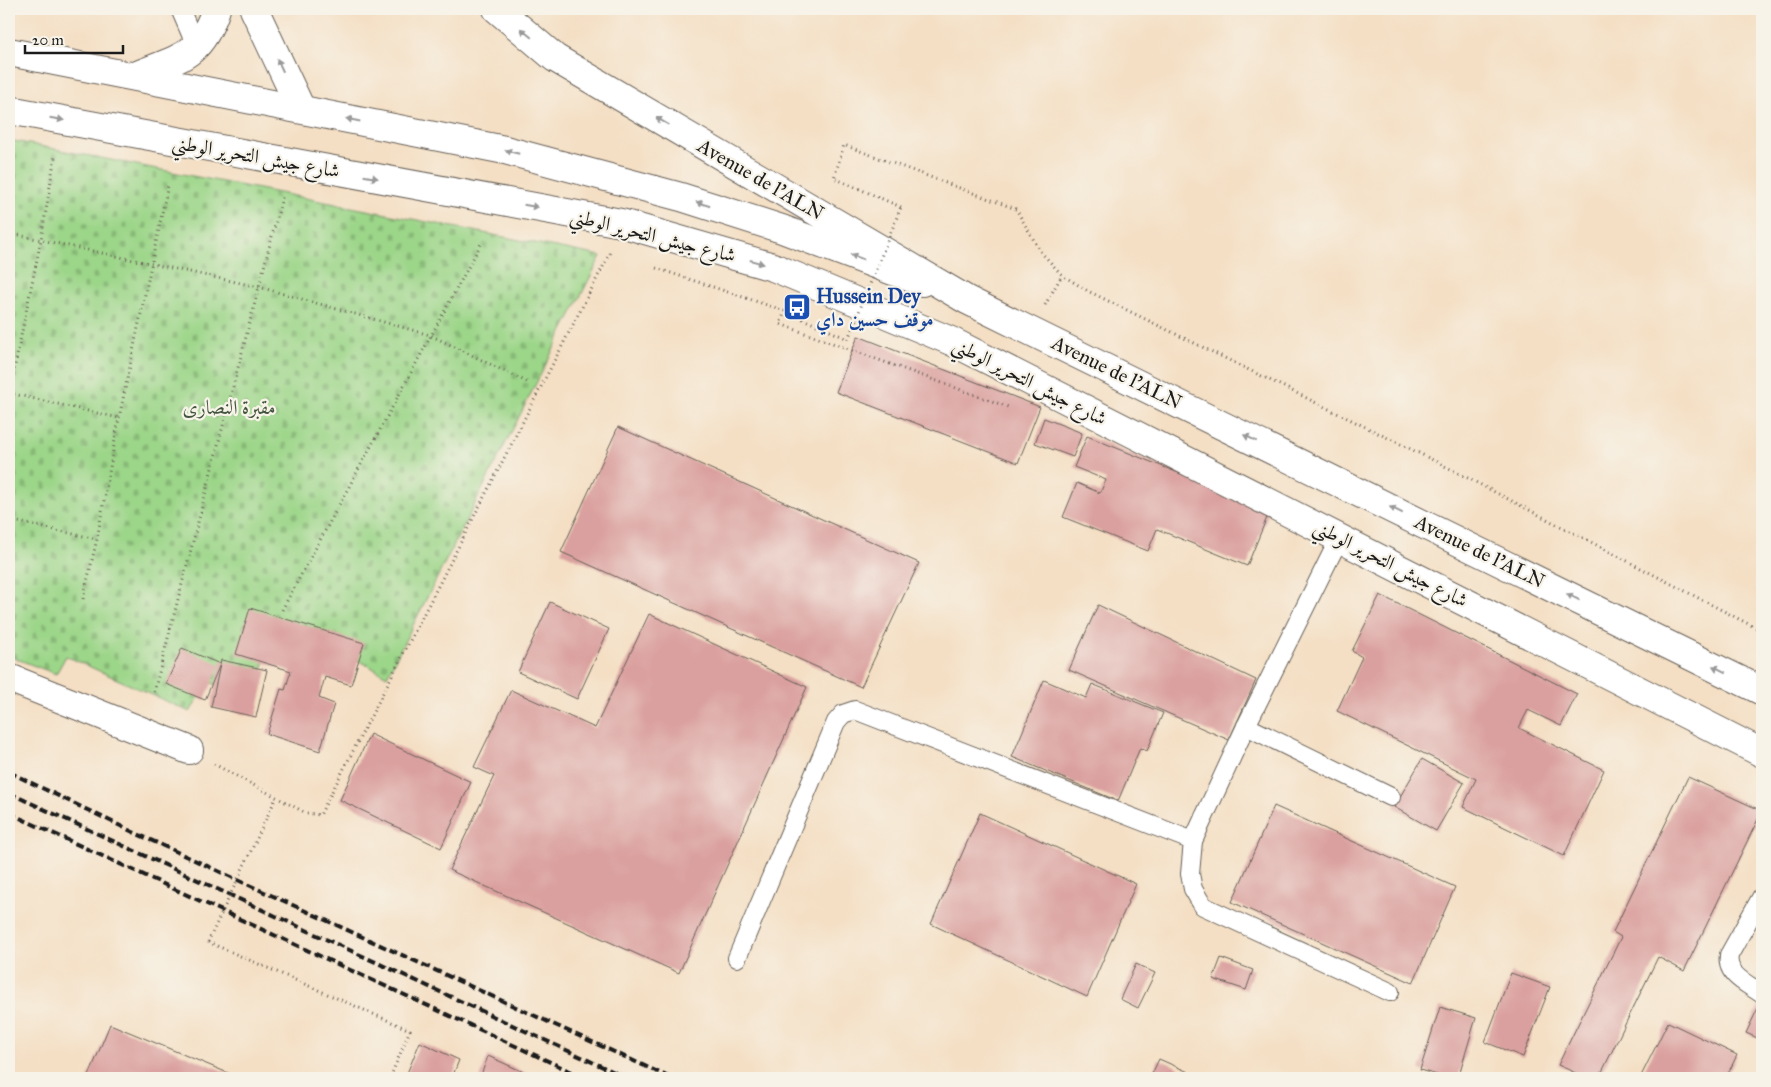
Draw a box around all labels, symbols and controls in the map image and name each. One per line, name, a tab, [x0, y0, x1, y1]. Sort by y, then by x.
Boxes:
scale bar	[25, 22, 122, 54]
one-way arrow	[520, 27, 532, 39]
text: 20 m	[32, 31, 64, 49]
one-way arrow	[276, 58, 284, 72]
one-way arrow	[49, 115, 64, 123]
one-way arrow	[346, 116, 361, 124]
one-way arrow	[656, 116, 669, 125]
street label: شارع جيش التحرير الوطني	[169, 129, 342, 189]
street label: Avenue de l'ALN	[693, 133, 828, 225]
one-way arrow	[505, 148, 520, 156]
one-way arrow	[364, 173, 380, 181]
one-way arrow	[695, 200, 710, 208]
one-way arrow	[524, 203, 540, 211]
street label: شارع جيش التحرير الوطني	[566, 203, 738, 274]
one-way arrow	[849, 253, 864, 260]
one-way arrow	[749, 259, 764, 267]
place label: Hussein Dey موقف حسين داي	[816, 284, 934, 336]
bus stop icon: Hussein Dey موقف حسين داي	[782, 292, 812, 322]
street label: Avenue de l'ALN	[1047, 330, 1186, 414]
street label: شارع جيش التحرير الوطني	[946, 332, 1111, 436]
park label: مقبرة النصارى	[182, 395, 276, 420]
one-way arrow	[1243, 434, 1257, 442]
one-way arrow	[1388, 506, 1403, 514]
street label: Avenue de l'ALN	[1410, 509, 1549, 593]
street label: شارع جيش التحرير الوطني	[1307, 514, 1472, 618]
one-way arrow	[1566, 593, 1580, 601]
one-way arrow	[1711, 665, 1726, 673]

